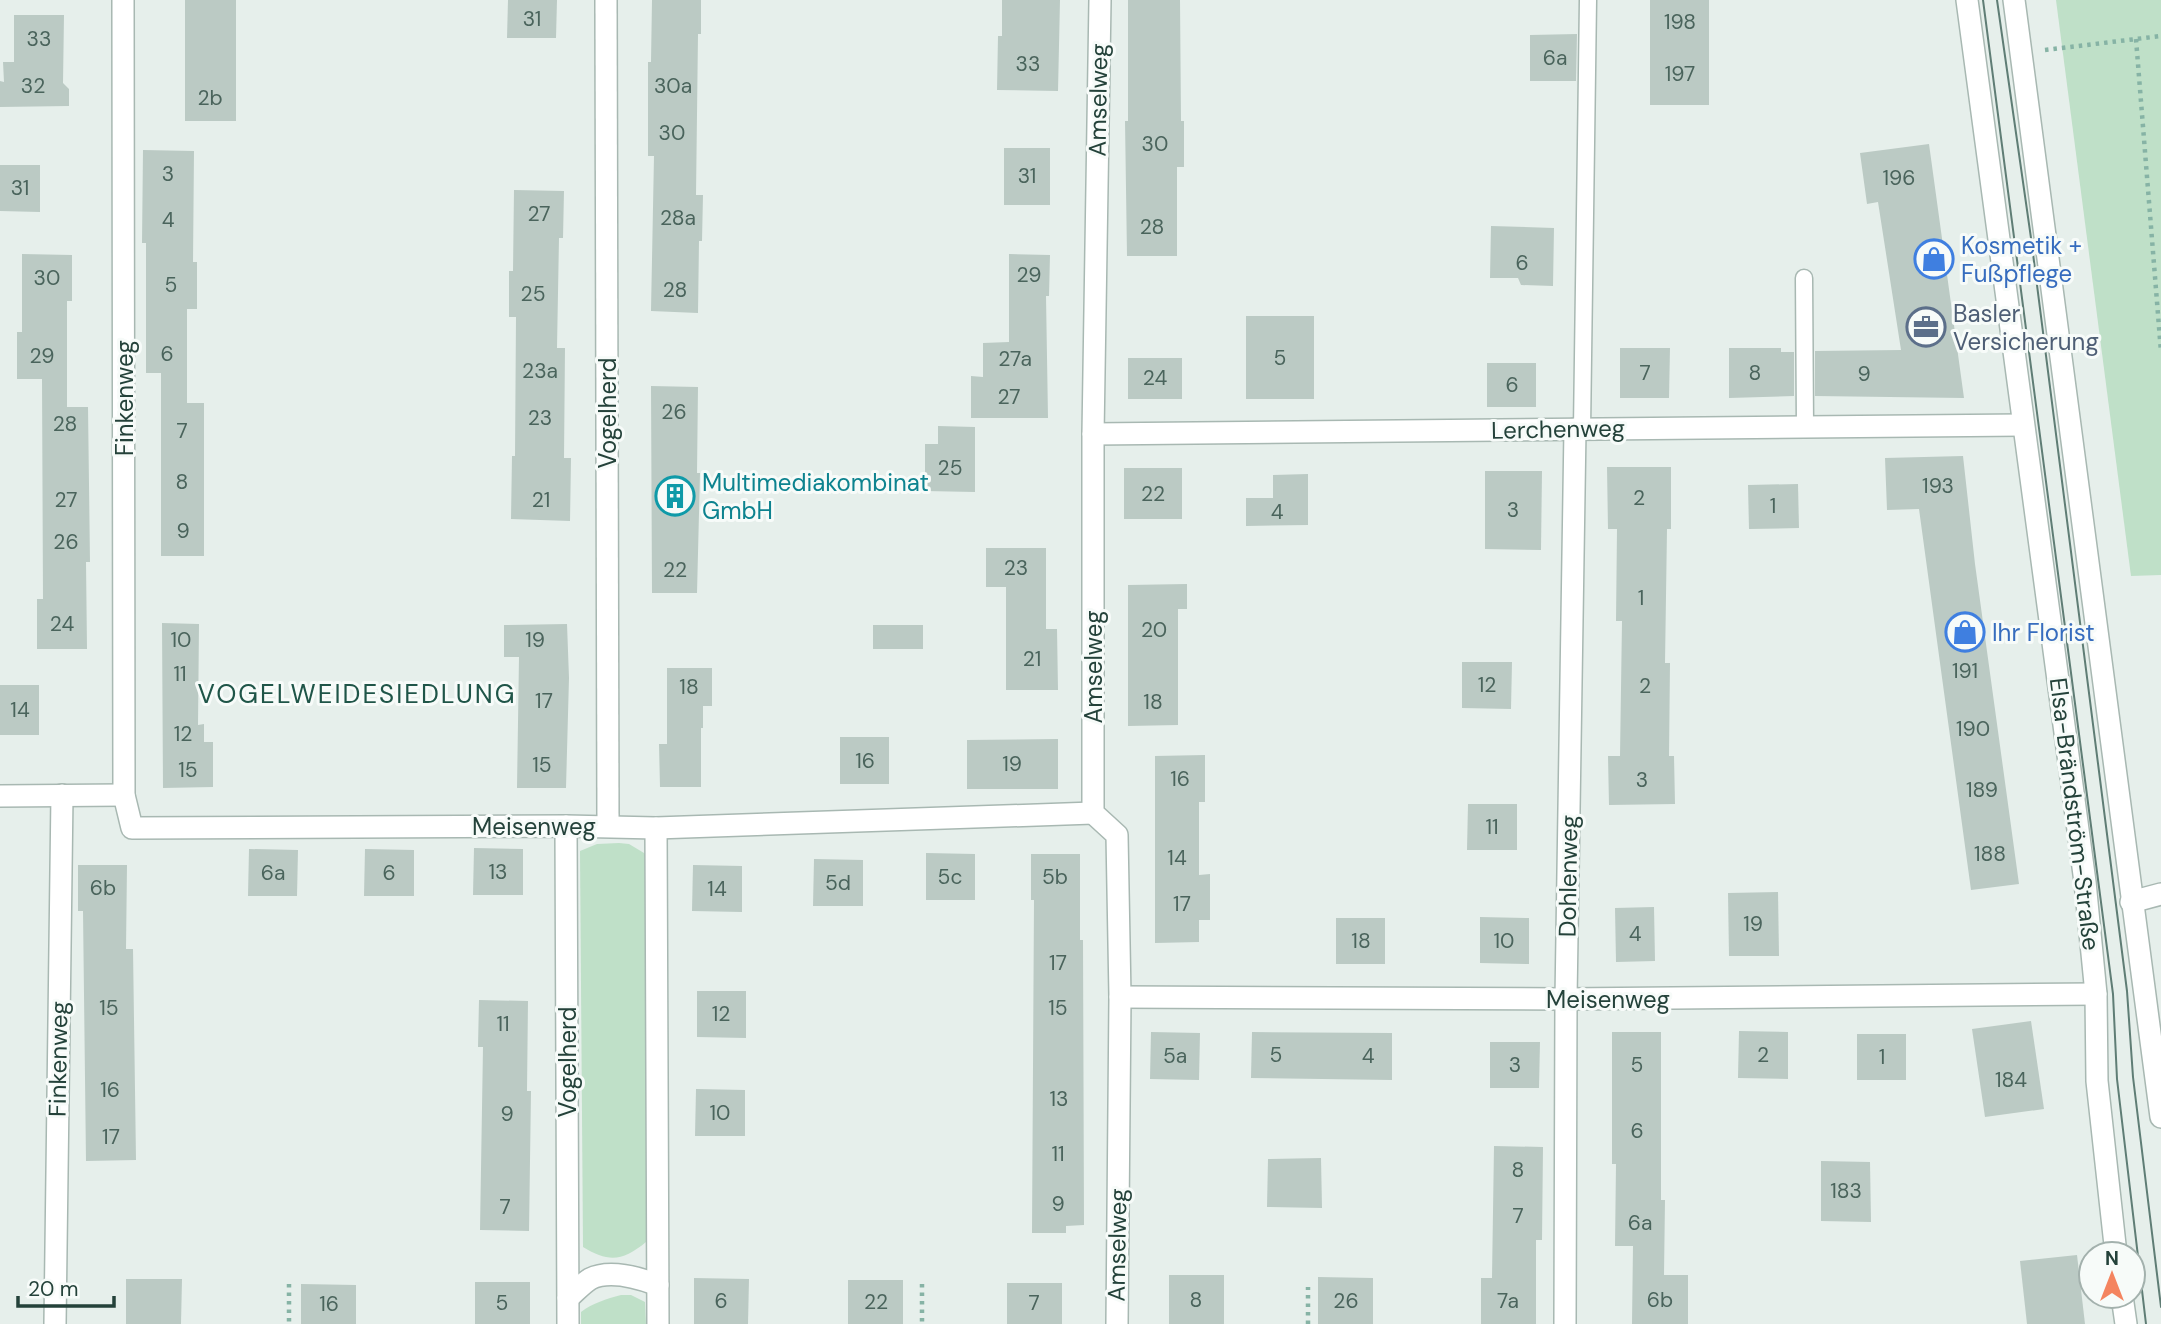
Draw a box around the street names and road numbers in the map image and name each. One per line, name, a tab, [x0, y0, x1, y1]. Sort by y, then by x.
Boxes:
street label: Amselweg	[1082, 43, 1114, 157]
street label: Finkenweg	[109, 340, 140, 456]
street label: Vogelherd	[592, 357, 623, 469]
street label: Lerchenweg	[1491, 412, 1625, 446]
street label: Amselweg	[1078, 610, 1109, 724]
street label: Elsa-Brändström-Straße	[2043, 676, 2107, 952]
street label: Meisenweg	[472, 811, 596, 842]
street label: Dohlenweg	[1551, 815, 1585, 937]
street label: Meisenweg	[1546, 984, 1670, 1015]
street label: Finkenweg	[41, 1001, 75, 1117]
street label: Vogelherd	[552, 1006, 583, 1118]
street label: Amselweg	[1101, 1188, 1133, 1302]

